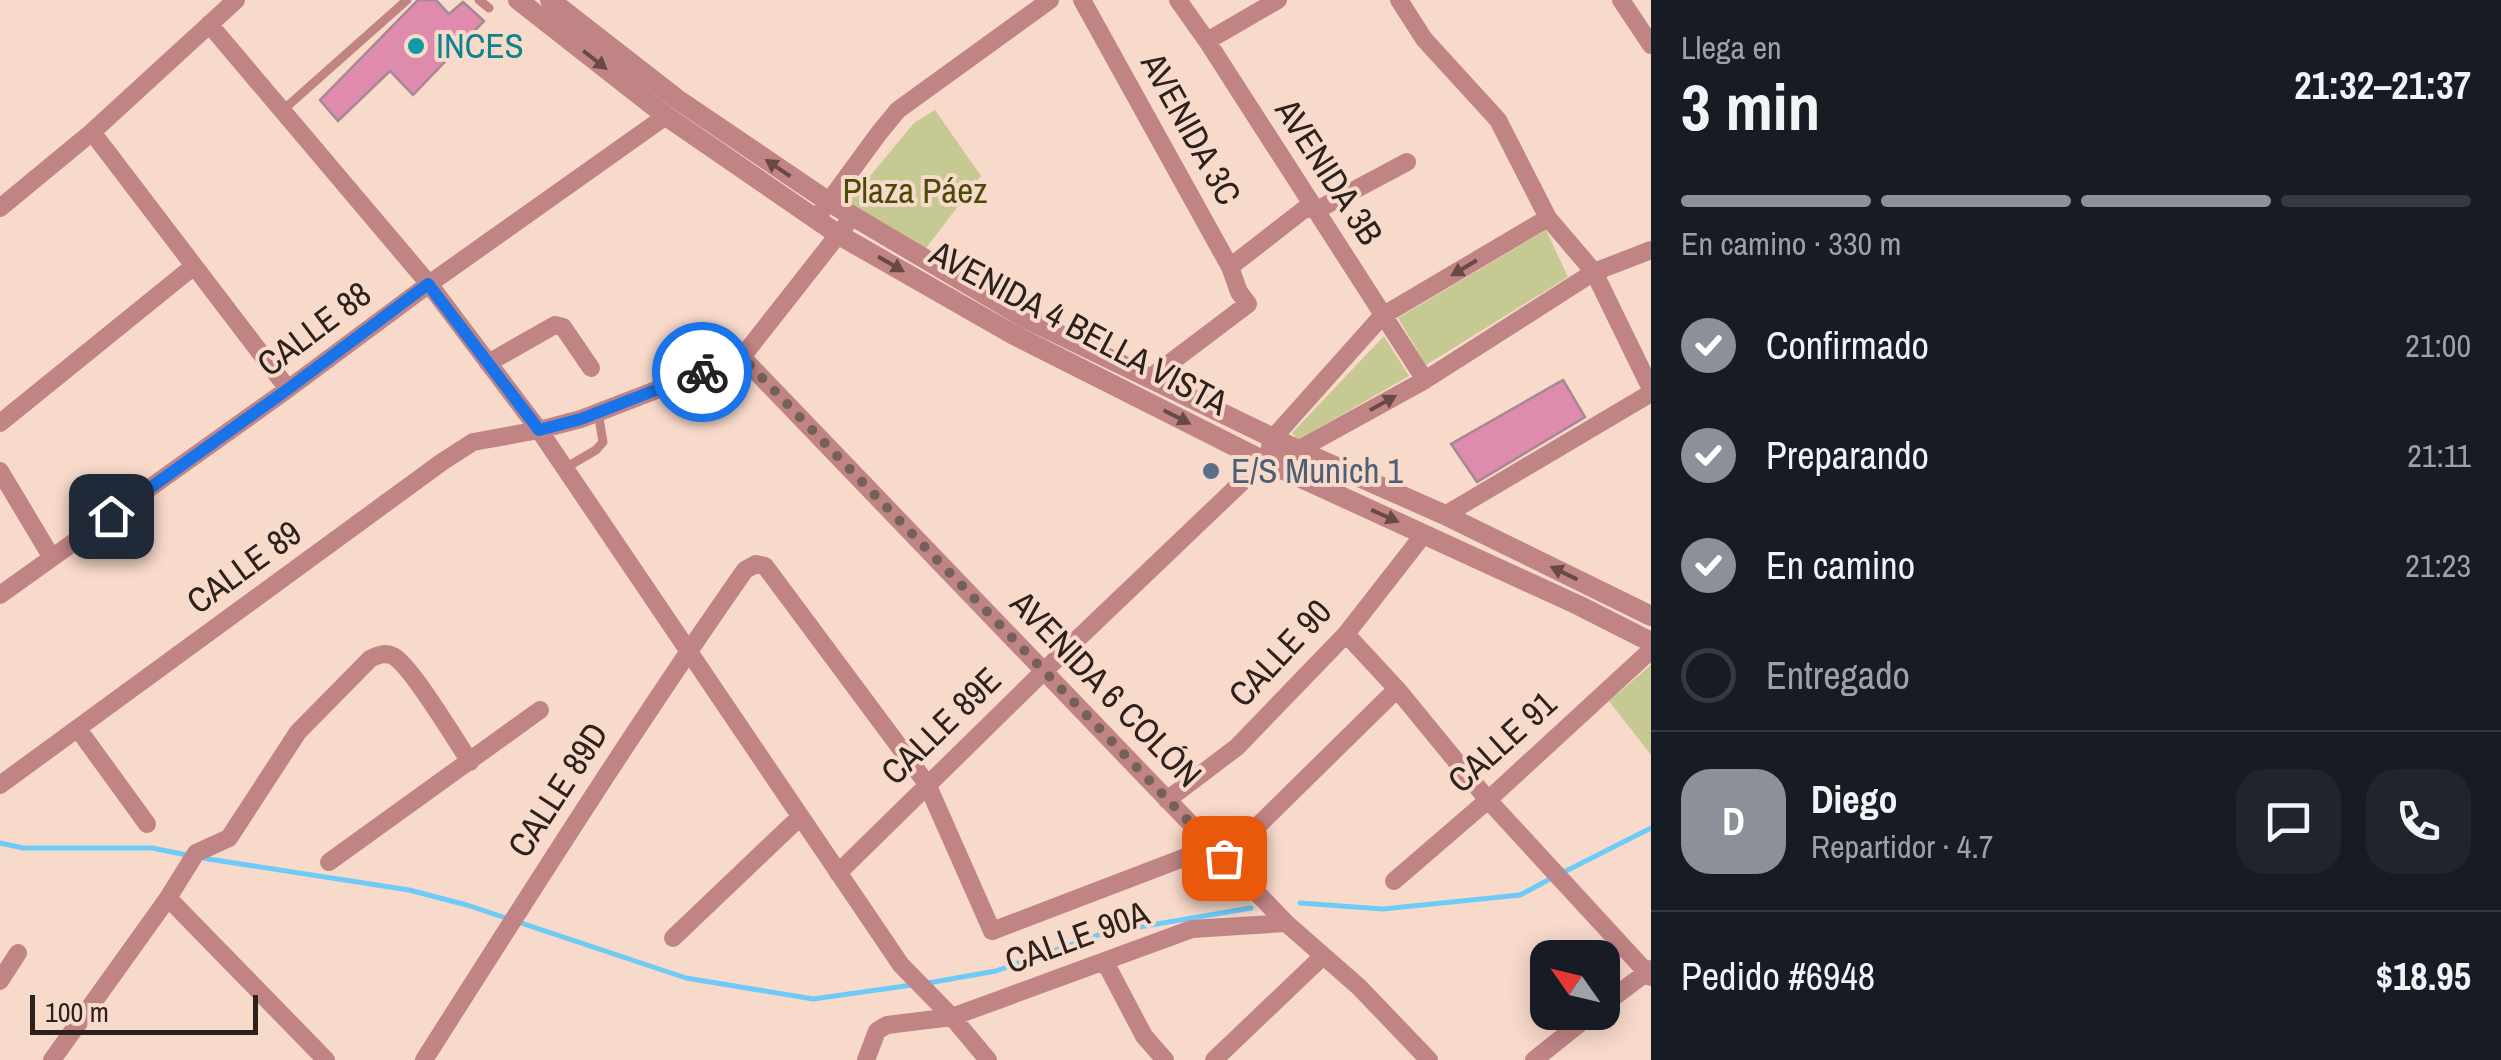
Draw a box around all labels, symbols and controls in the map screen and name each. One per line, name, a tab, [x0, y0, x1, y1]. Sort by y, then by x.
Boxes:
place label: INCES	[436, 22, 524, 69]
text: Llega en	[1681, 26, 1782, 69]
marker: INCES	[405, 35, 427, 57]
street label: AVENIDA 3C	[1130, 43, 1252, 213]
one-way arrow	[582, 49, 607, 70]
text: 21:32–21:37	[2294, 60, 2471, 111]
text: 3 min	[1681, 63, 1820, 150]
street label: AVENIDA 3B	[1264, 89, 1394, 254]
one-way arrow	[765, 159, 792, 178]
park label: Plaza Páez	[842, 167, 988, 214]
text: En camino · 330 m	[1681, 222, 1901, 265]
street label: AVENIDA 4 BELLA VISTA	[921, 229, 1237, 426]
one-way arrow	[876, 256, 905, 273]
one-way arrow	[1450, 259, 1478, 276]
street label: CALLE 88	[247, 270, 380, 387]
icon: check	[1681, 318, 1736, 373]
text: Confirmado	[1766, 320, 1929, 371]
courier	[652, 322, 752, 422]
text: 21:00	[2405, 324, 2471, 367]
icon: bike	[675, 345, 730, 400]
one-way arrow	[1369, 394, 1398, 411]
one-way arrow	[1163, 409, 1192, 426]
icon: check	[1681, 428, 1736, 483]
text: Preparando	[1766, 430, 1929, 481]
text: 21:11	[2407, 434, 2471, 477]
place label: E/S Munich 1	[1231, 447, 1403, 494]
marker: E/S Munich 1	[1200, 460, 1222, 482]
pin	[69, 474, 154, 559]
icon: home	[84, 489, 139, 544]
one-way arrow	[1370, 508, 1400, 524]
street label: CALLE 89	[177, 509, 310, 624]
icon: check	[1681, 538, 1736, 593]
text: En camino	[1766, 540, 1915, 591]
text: 21:23	[2405, 544, 2471, 587]
one-way arrow	[1549, 564, 1578, 581]
street label: AVENIDA 6 COLÓN	[1000, 579, 1212, 797]
street label: CALLE 90	[1218, 589, 1341, 717]
text: Entregado	[1766, 650, 1910, 701]
street label: CALLE 89E	[870, 657, 1011, 795]
street label: CALLE 91	[1437, 680, 1566, 803]
street label: CALLE 89D	[497, 713, 619, 866]
button: chat	[2236, 769, 2341, 874]
button: phone	[2366, 769, 2471, 874]
text: Diego	[1811, 774, 1898, 825]
text: D	[1722, 796, 1745, 847]
pin	[1182, 816, 1267, 901]
text: Repartidor · 4.7	[1811, 825, 1993, 868]
icon: bag	[1197, 831, 1252, 886]
street label: CALLE 90A	[998, 889, 1156, 984]
north arrow	[1530, 940, 1620, 1030]
map controls	[1530, 940, 1620, 1030]
text: Pedido #6948	[1681, 951, 1875, 1002]
text: $18.95	[2376, 951, 2471, 1002]
scale bar	[30, 990, 258, 1034]
text: 100 m	[45, 993, 109, 1031]

